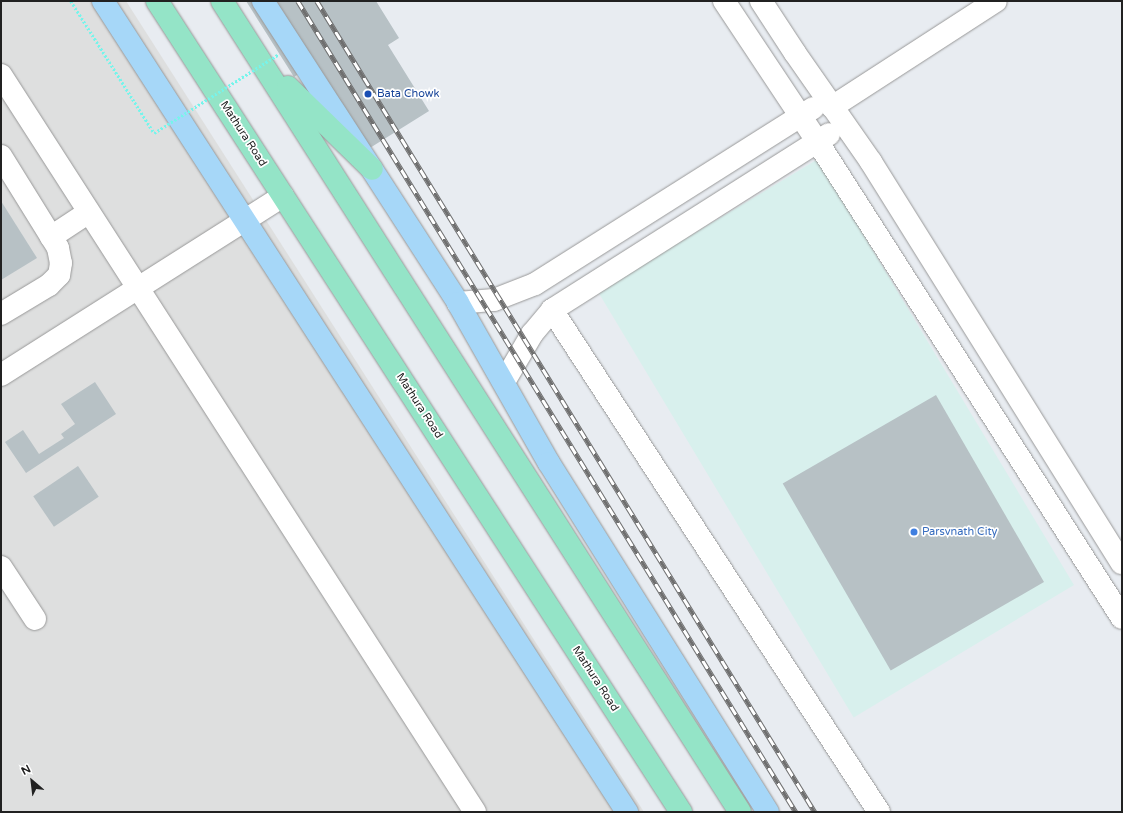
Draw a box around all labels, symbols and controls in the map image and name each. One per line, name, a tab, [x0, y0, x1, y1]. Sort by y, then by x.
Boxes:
place label: Bata Chowk	[377, 87, 440, 101]
marker: Bata Chowk	[362, 88, 374, 100]
street label: Mathura Road	[217, 99, 269, 169]
street label: Mathura Road	[393, 371, 445, 441]
place label: Parsvnath City	[922, 525, 998, 539]
marker: Parsvnath City	[909, 527, 919, 537]
street label: Mathura Road	[569, 644, 621, 714]
north arrow	[12, 761, 52, 801]
text: N	[19, 762, 33, 778]

